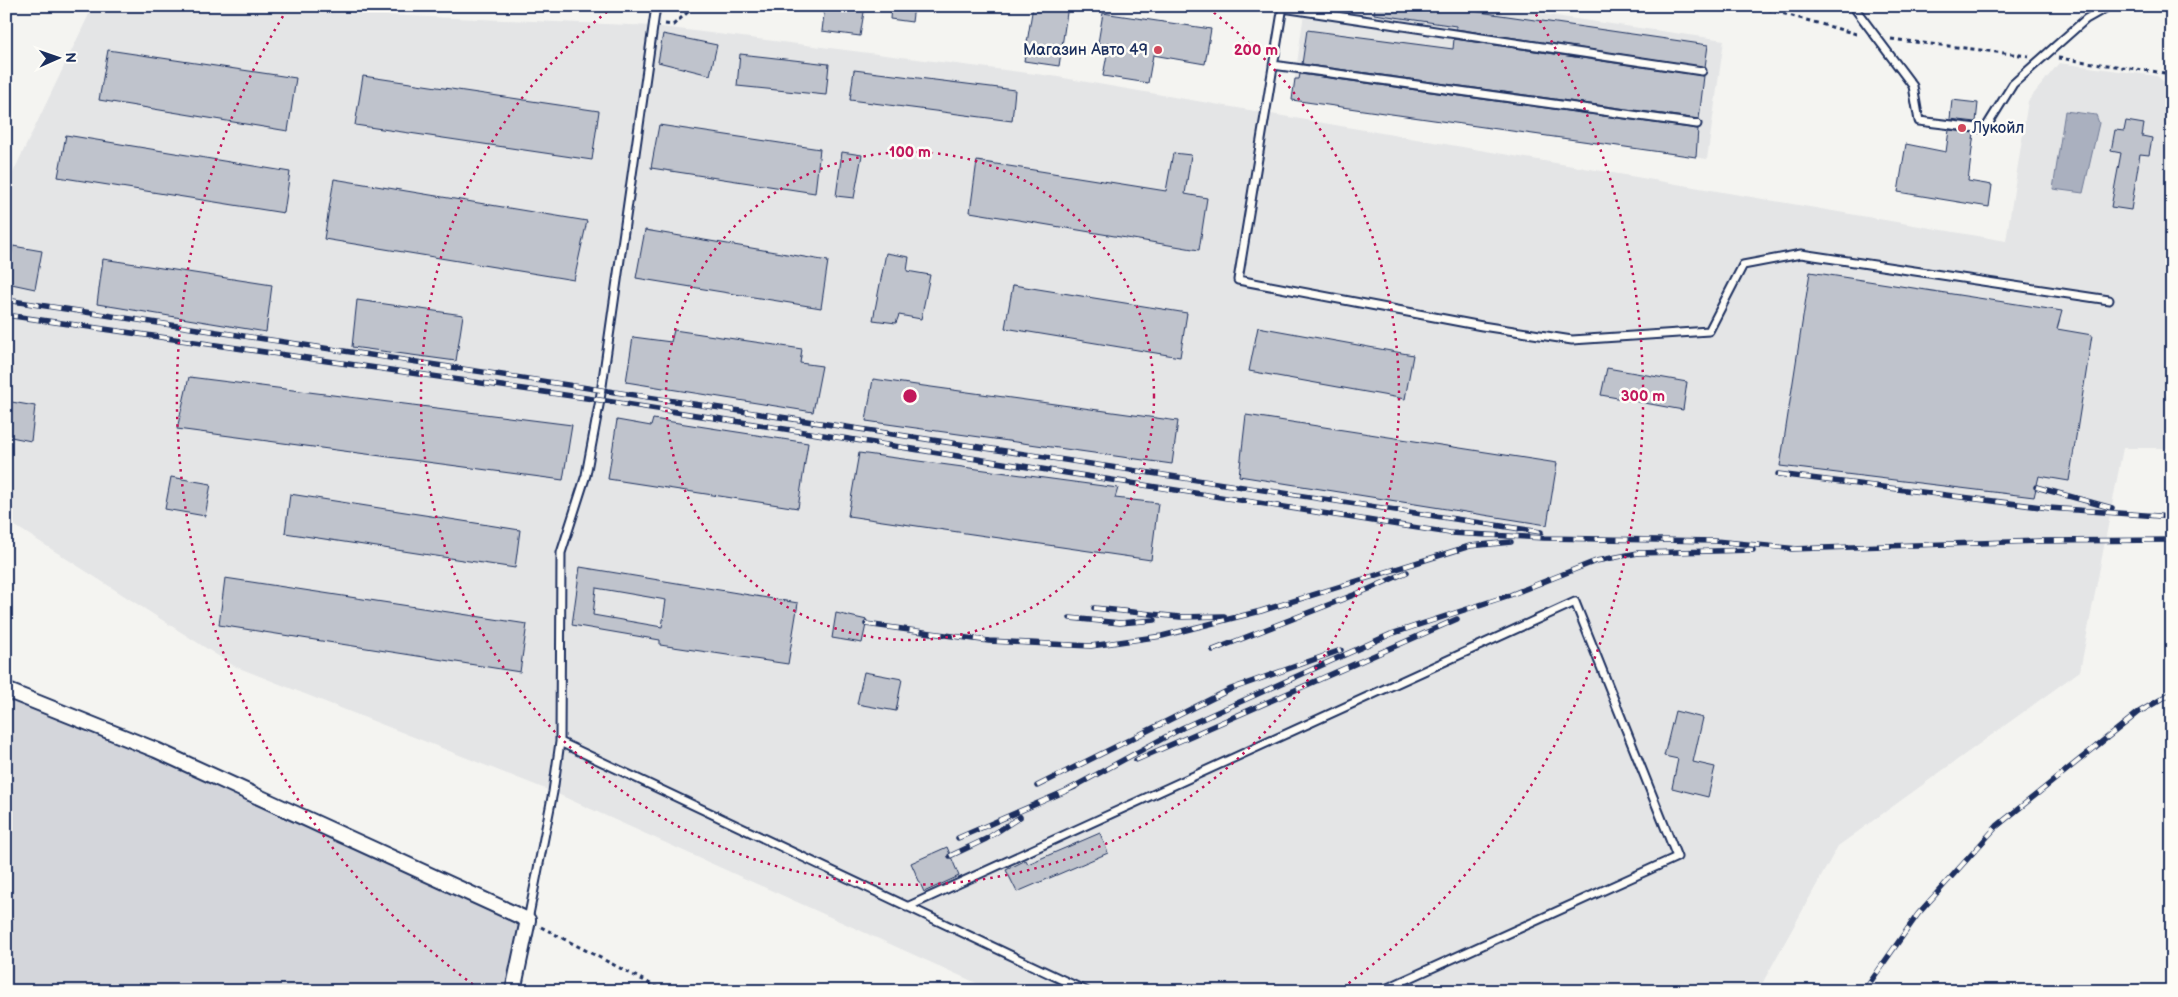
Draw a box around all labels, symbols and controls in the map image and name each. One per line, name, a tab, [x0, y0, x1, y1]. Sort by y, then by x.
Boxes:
north arrow	[32, 32, 82, 82]
place label: Магазин Авто 49	[1023, 41, 1148, 60]
text: 200 m	[1234, 41, 1278, 60]
marker: Магазин Авто 49	[1152, 44, 1164, 56]
text: N	[62, 52, 79, 63]
place label: Лукойл	[1971, 119, 2024, 138]
marker: Лукойл	[1956, 122, 1968, 134]
text: 100 m	[889, 143, 931, 162]
centre of rings	[901, 387, 919, 405]
text: 300 m	[1621, 387, 1665, 406]

